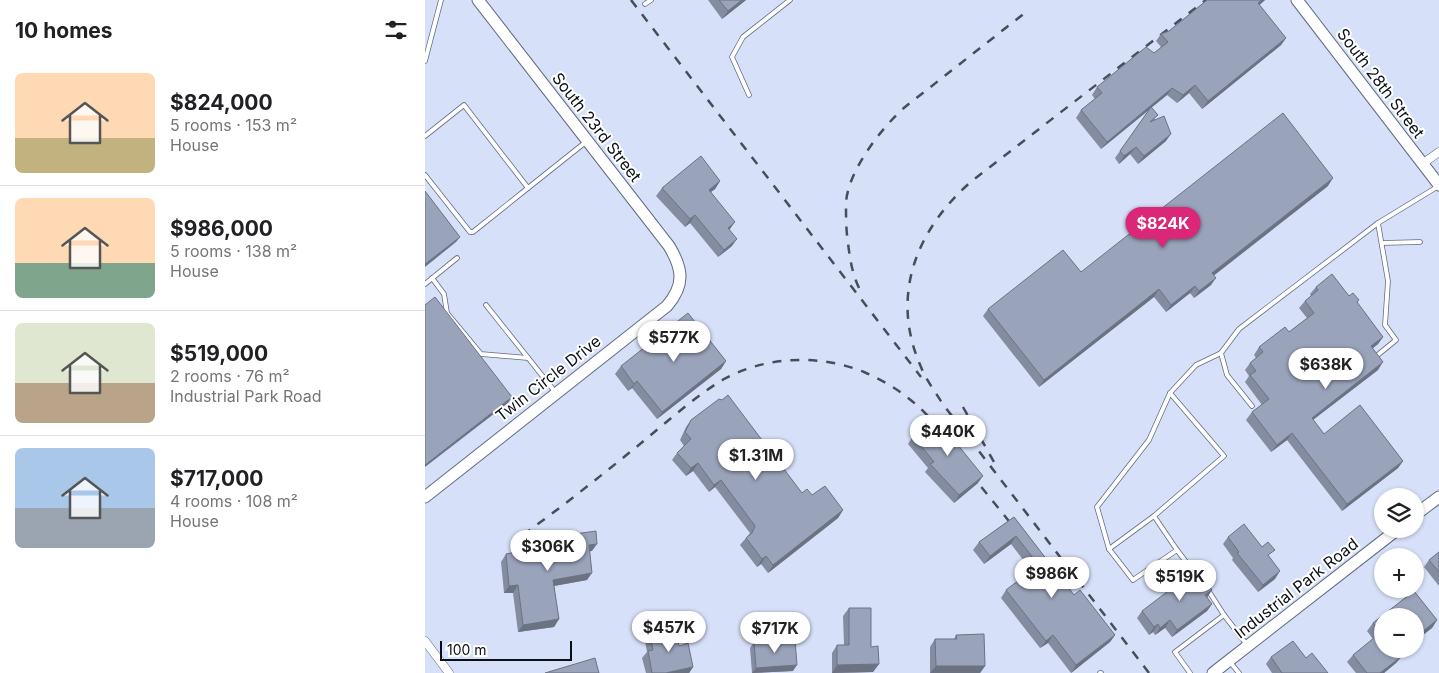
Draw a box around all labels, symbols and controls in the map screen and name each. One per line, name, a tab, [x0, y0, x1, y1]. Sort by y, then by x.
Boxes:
icon: filters	[382, 16, 410, 44]
text: 10 homes	[15, 18, 113, 43]
street label: South 28th Street	[1333, 24, 1429, 142]
street label: South 23rd Street	[548, 68, 646, 186]
text: $824,000	[170, 90, 273, 115]
icon: home	[55, 93, 115, 153]
text: 5 rooms · 153 m²	[170, 115, 297, 135]
text: House	[170, 135, 219, 155]
pin: $824K	[1128, 206, 1198, 249]
text: $824K	[1136, 213, 1190, 233]
text: $986,000	[170, 216, 273, 241]
icon: home	[55, 218, 115, 278]
text: 5 rooms · 138 m²	[170, 241, 297, 261]
text: House	[170, 261, 219, 281]
pin: $577K	[639, 320, 709, 363]
text: $577K	[648, 327, 700, 347]
street label: Twin Circle Drive	[491, 331, 605, 425]
text: $519,000	[170, 341, 268, 366]
icon: home	[55, 343, 115, 403]
pin: $638K	[1291, 348, 1361, 390]
text: $638K	[1299, 354, 1353, 374]
text: 2 rooms · 76 m²	[170, 366, 290, 386]
text: Industrial Park Road	[170, 386, 322, 406]
pin: $440K	[913, 414, 983, 457]
text: $440K	[921, 421, 975, 441]
pin: $1.31M	[715, 438, 797, 481]
text: $1.31M	[729, 445, 783, 465]
text: $717,000	[170, 466, 264, 491]
icon: home	[55, 468, 115, 528]
map controls	[1374, 488, 1424, 658]
button: layers	[1374, 488, 1424, 538]
text: 4 rooms · 108 m²	[170, 491, 298, 511]
text: House	[170, 511, 219, 531]
pin: $306K	[513, 530, 583, 572]
street label: Industrial Park Road	[1230, 533, 1362, 643]
text: $306K	[521, 536, 575, 556]
button: +	[1374, 548, 1424, 598]
pin: $986K	[1017, 556, 1087, 599]
pin: $519K	[1145, 560, 1215, 602]
text: $986K	[1025, 563, 1079, 583]
text: $519K	[1155, 566, 1205, 586]
button: −	[1374, 608, 1424, 658]
pin: $457K	[634, 610, 704, 653]
pin: $717K	[740, 612, 810, 654]
text: $457K	[643, 617, 695, 637]
text: $717K	[751, 618, 799, 638]
scale bar	[440, 638, 573, 661]
text: 100 m	[447, 641, 487, 658]

